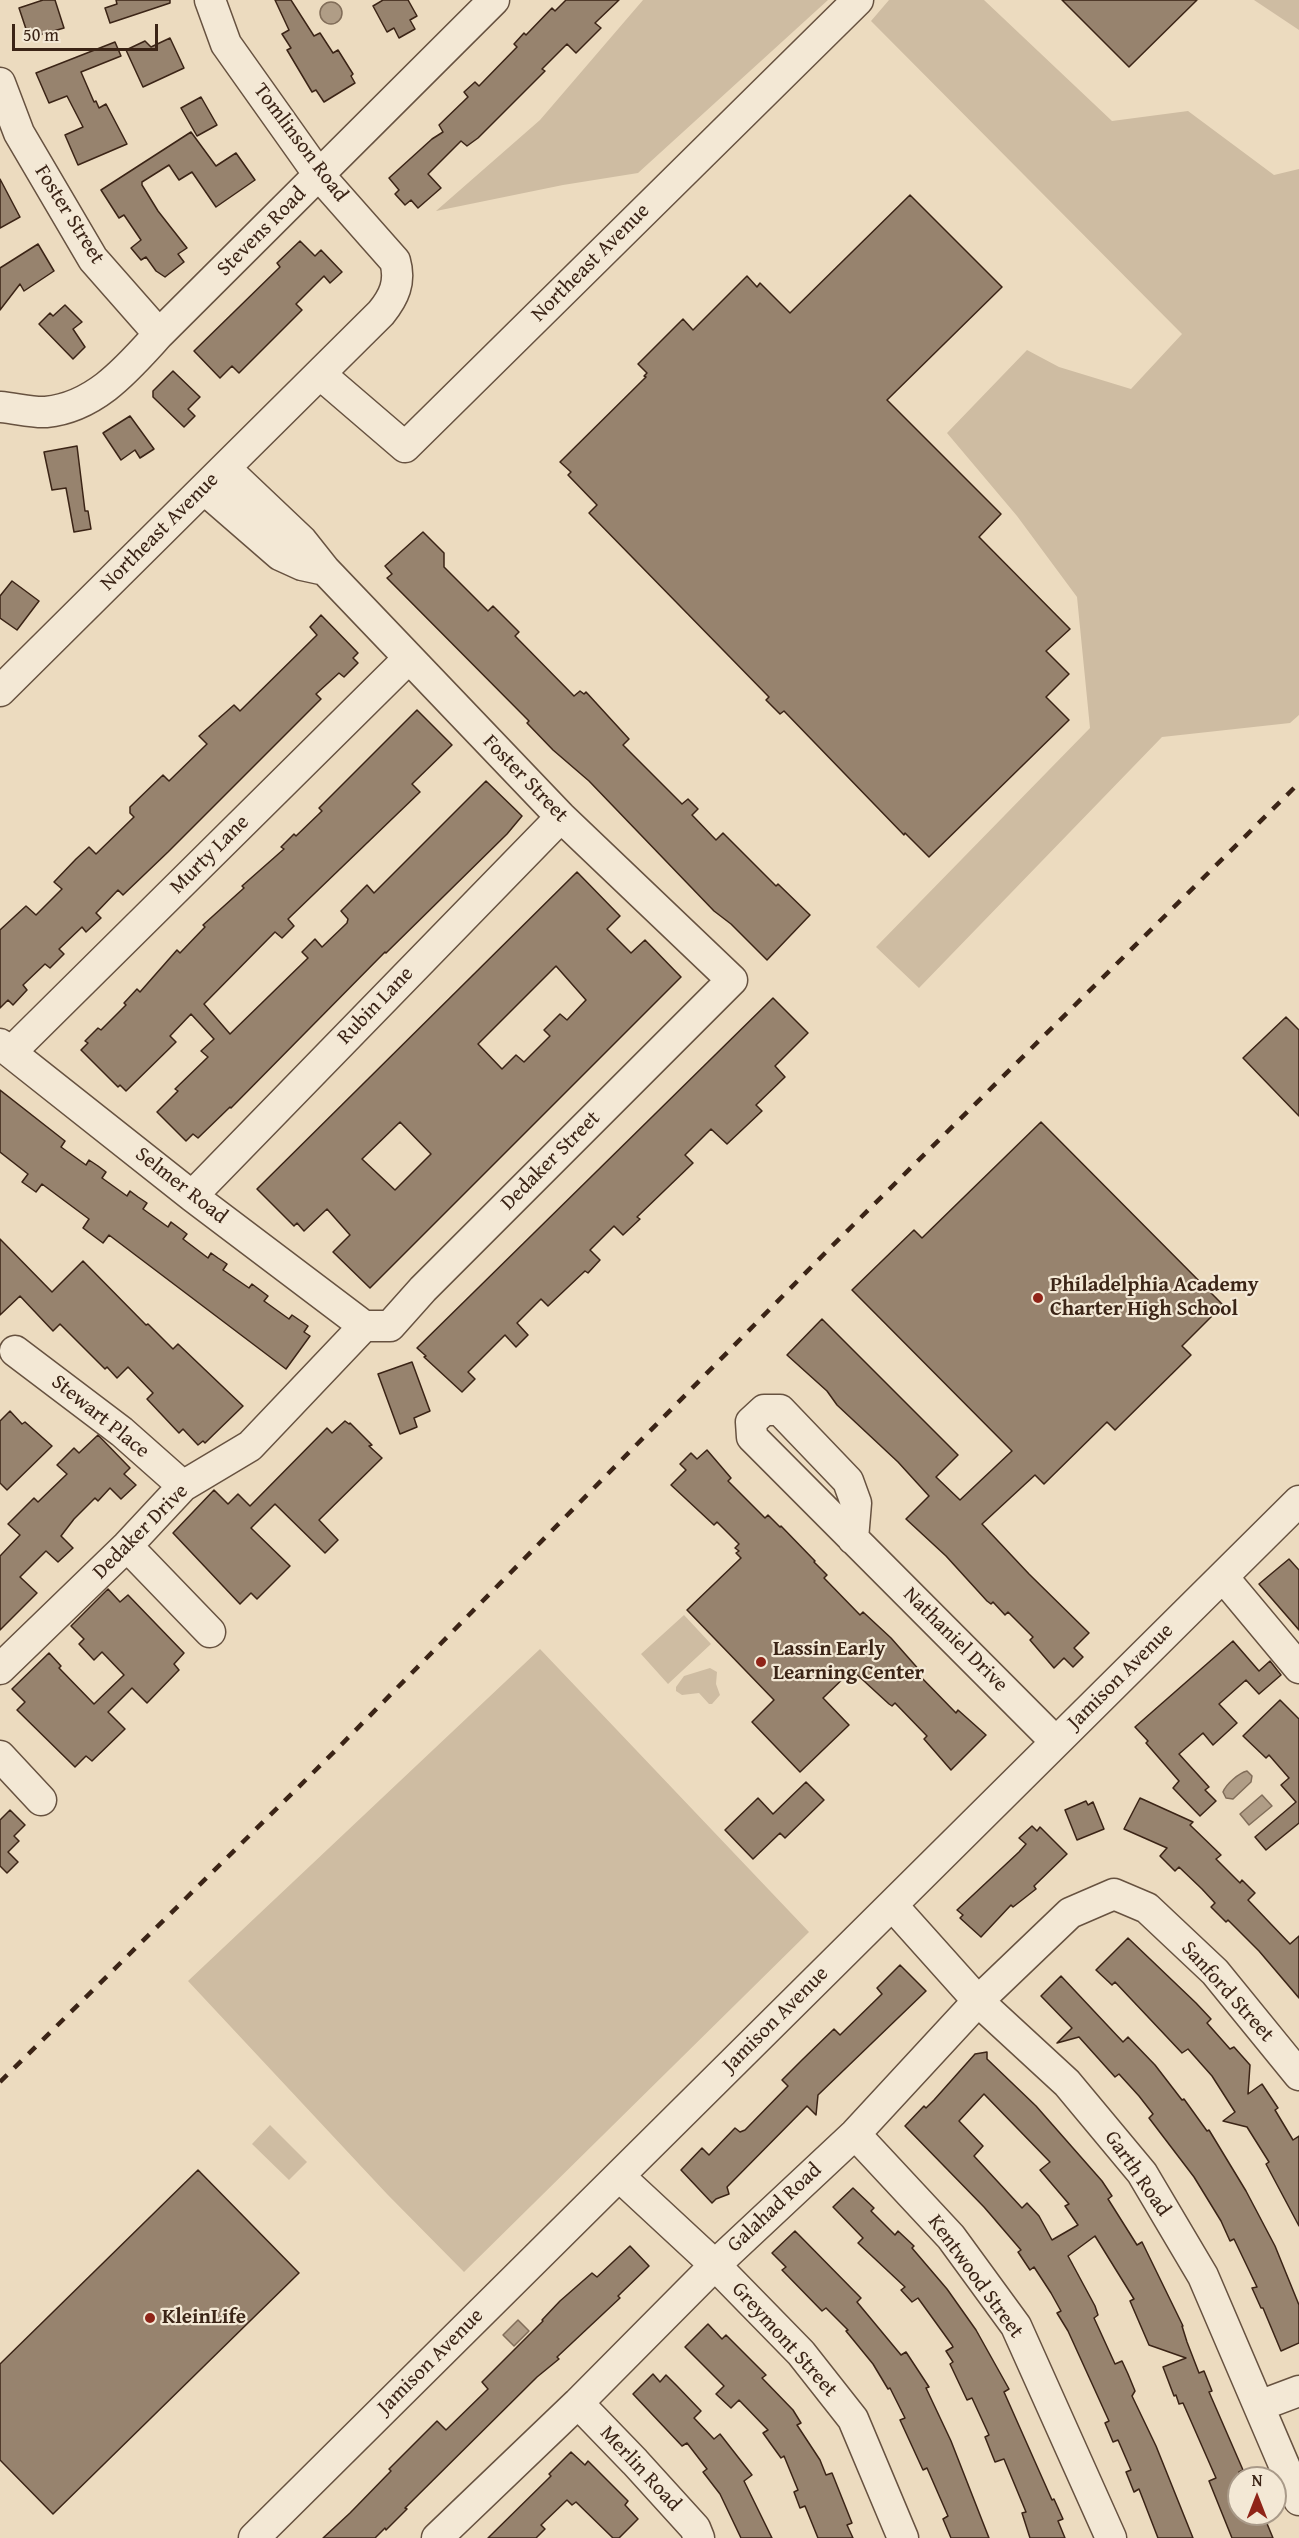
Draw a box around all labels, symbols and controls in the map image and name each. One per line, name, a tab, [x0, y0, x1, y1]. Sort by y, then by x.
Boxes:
scale bar	[15, 12, 160, 50]
text: 50 m	[23, 21, 59, 48]
street label: Tomlinson Road	[247, 79, 353, 207]
street label: Foster Street	[29, 161, 109, 269]
street label: Stevens Road	[212, 182, 312, 282]
street label: Northeast Avenue	[527, 199, 655, 327]
street label: Northeast Avenue	[96, 468, 224, 596]
street label: Foster Street	[477, 730, 573, 828]
street label: Murty Lane	[165, 810, 255, 900]
street label: Rubin Lane	[333, 962, 419, 1050]
street label: Dedaker Street	[496, 1106, 606, 1216]
street label: Selmer Road	[130, 1142, 232, 1230]
place label: Philadelphia Academy Charter High School	[1050, 1273, 1259, 1323]
marker: Philadelphia Academy Charter High School	[1031, 1291, 1045, 1305]
street label: Stewart Place	[46, 1370, 154, 1464]
street label: Dedaker Drive	[88, 1479, 194, 1585]
street label: Nathaniel Drive	[897, 1582, 1013, 1698]
street label: Jamison Avenue	[1063, 1619, 1179, 1735]
place label: Lassin Early Learning Center	[773, 1637, 924, 1687]
marker: Lassin Early Learning Center	[754, 1655, 768, 1669]
street label: Sanford Street	[1175, 1936, 1279, 2048]
street label: Jamison Avenue	[718, 1962, 834, 2078]
street label: Garth Road	[1098, 2126, 1176, 2222]
street label: Galahad Road	[723, 2158, 827, 2258]
street label: Kentwood Street	[922, 2210, 1028, 2344]
street label: Greymont Street	[726, 2277, 842, 2403]
street label: Jamison Avenue	[373, 2304, 489, 2420]
place label: KleinLife	[162, 2305, 246, 2331]
marker: KleinLife	[143, 2311, 157, 2325]
street label: Merlin Road	[594, 2421, 686, 2517]
north arrow	[1227, 2466, 1287, 2526]
text: N	[1252, 2468, 1262, 2492]

